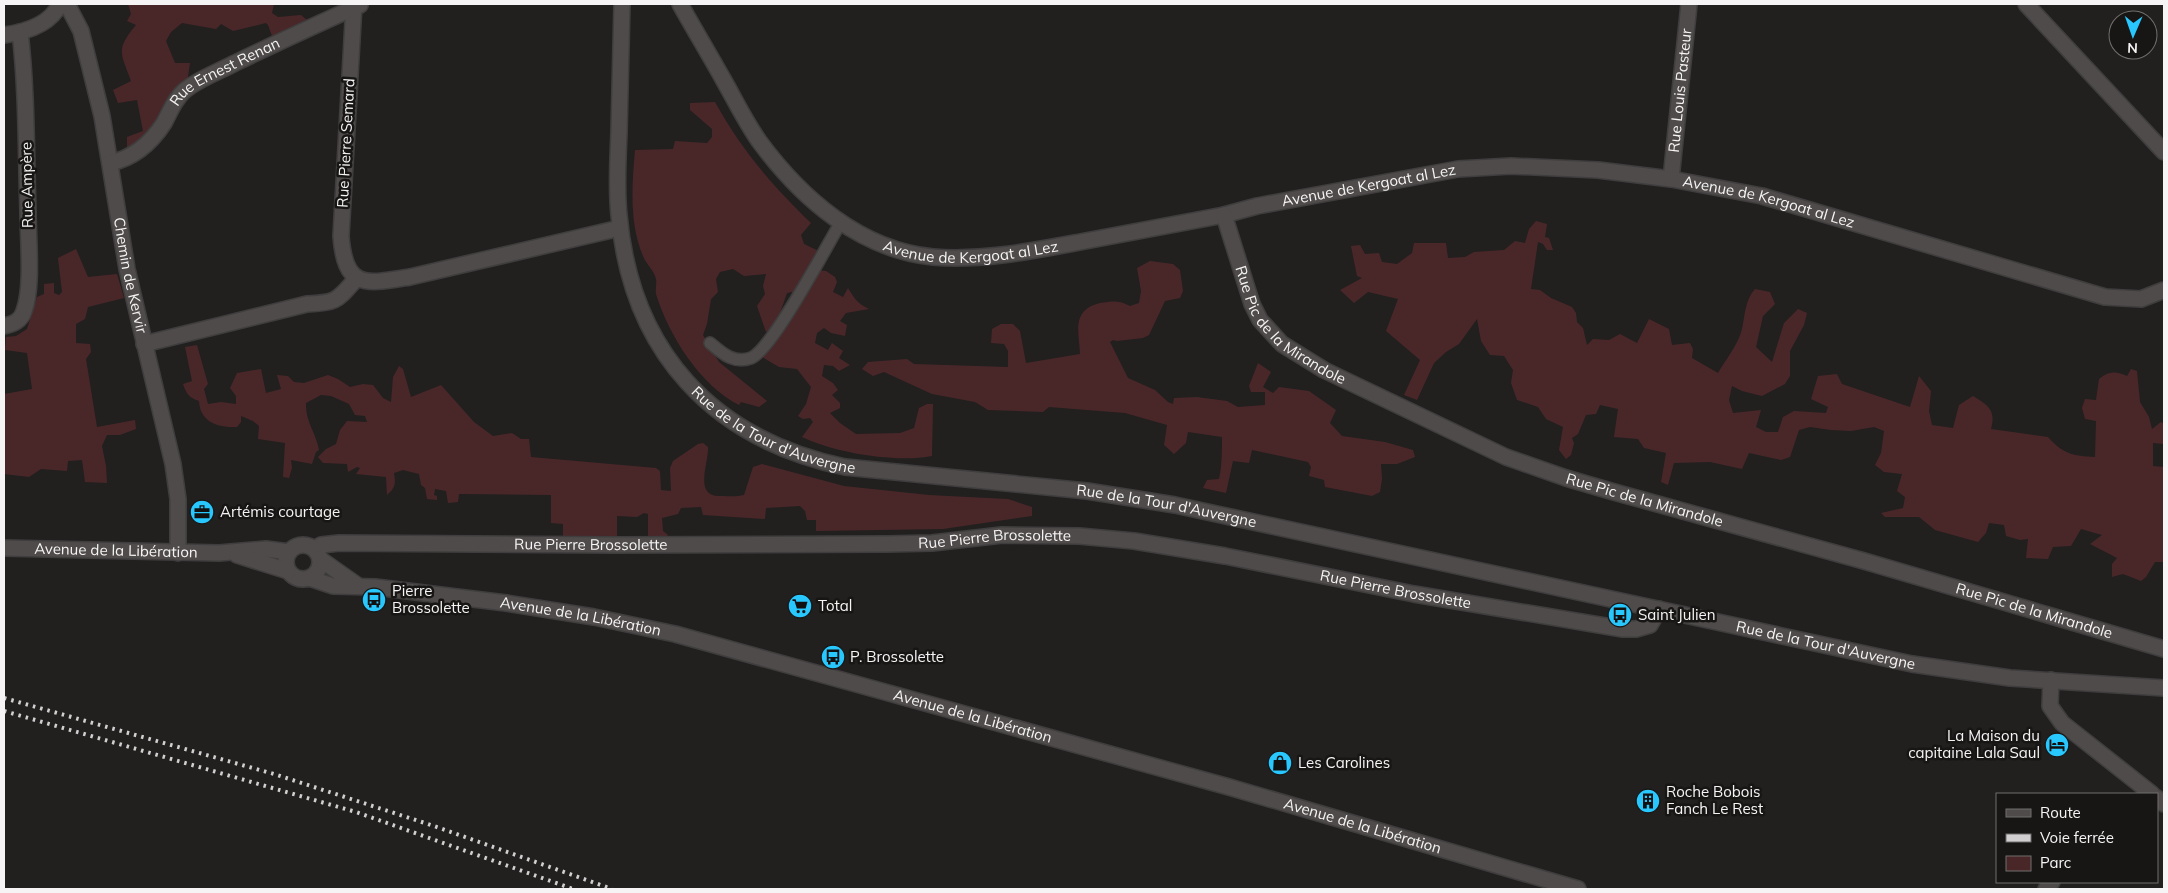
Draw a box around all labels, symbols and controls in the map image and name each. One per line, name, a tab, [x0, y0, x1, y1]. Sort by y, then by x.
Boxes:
north arrow	[2108, 10, 2158, 60]
street label: Rue Louis Pasteur	[1664, 27, 1695, 153]
street label: Rue Ernest Renan	[165, 33, 283, 109]
text: N	[2127, 39, 2138, 57]
street label: Rue Pierre Semard	[333, 78, 358, 208]
street label: Rue Ampère	[16, 142, 37, 228]
street label: Avenue de Kergoat al Lez	[1280, 160, 1457, 210]
street label: Avenue de Kergoat al Lez	[1681, 171, 1857, 232]
street label: Chemin de Kervir	[110, 216, 152, 336]
street label: Avenue de Kergoat al Lez	[881, 236, 1060, 267]
street label: Rue Pic de la Mirandole	[1232, 263, 1349, 388]
street label: Rue de la Tour d'Auvergne	[688, 382, 856, 477]
street label: Rue Pic de la Mirandole	[1564, 468, 1725, 531]
street label: Rue de la Tour d'Auvergne	[1076, 480, 1258, 531]
office icon: Artémis courtage	[189, 499, 215, 525]
place label: Artémis courtage	[220, 502, 340, 521]
street label: Rue Pierre Brossolette	[918, 525, 1071, 552]
street label: Rue Pierre Brossolette	[514, 534, 668, 554]
street label: Avenue de la Libération	[34, 539, 198, 562]
street label: Rue Pierre Brossolette	[1319, 565, 1473, 612]
street label: Rue Pic de la Mirandole	[1954, 578, 2115, 642]
place label: Pierre Brossolette	[392, 581, 470, 617]
bus stop icon: Pierre Brossolette	[361, 587, 387, 613]
street label: Avenue de la Libération	[499, 592, 663, 640]
supermarket icon: Total	[787, 593, 813, 619]
place label: Total	[818, 596, 852, 615]
bus stop icon: Saint Julien	[1607, 602, 1633, 628]
place label: Saint Julien	[1638, 605, 1716, 624]
street label: Rue de la Tour d'Auvergne	[1735, 616, 1917, 673]
bus stop icon: P. Brossolette	[820, 644, 846, 670]
place label: P. Brossolette	[850, 647, 944, 666]
street label: Avenue de la Libération	[892, 685, 1054, 747]
place label: La Maison du capitaine Lala Saul	[1908, 726, 2040, 762]
hotel icon: La Maison du capitaine Lala Saul	[2044, 732, 2070, 758]
shop icon: Les Carolines	[1267, 750, 1293, 776]
place label: Les Carolines	[1298, 753, 1390, 772]
place label: Roche Bobois Fanch Le Rest	[1666, 782, 1763, 818]
building icon: Roche Bobois Fanch Le Rest	[1635, 788, 1661, 814]
legend	[1996, 793, 2158, 883]
street label: Avenue de la Libération	[1282, 794, 1444, 858]
text: Route	[2040, 803, 2081, 822]
text: Voie ferrée	[2040, 828, 2114, 847]
text: Parc	[2040, 853, 2071, 872]

